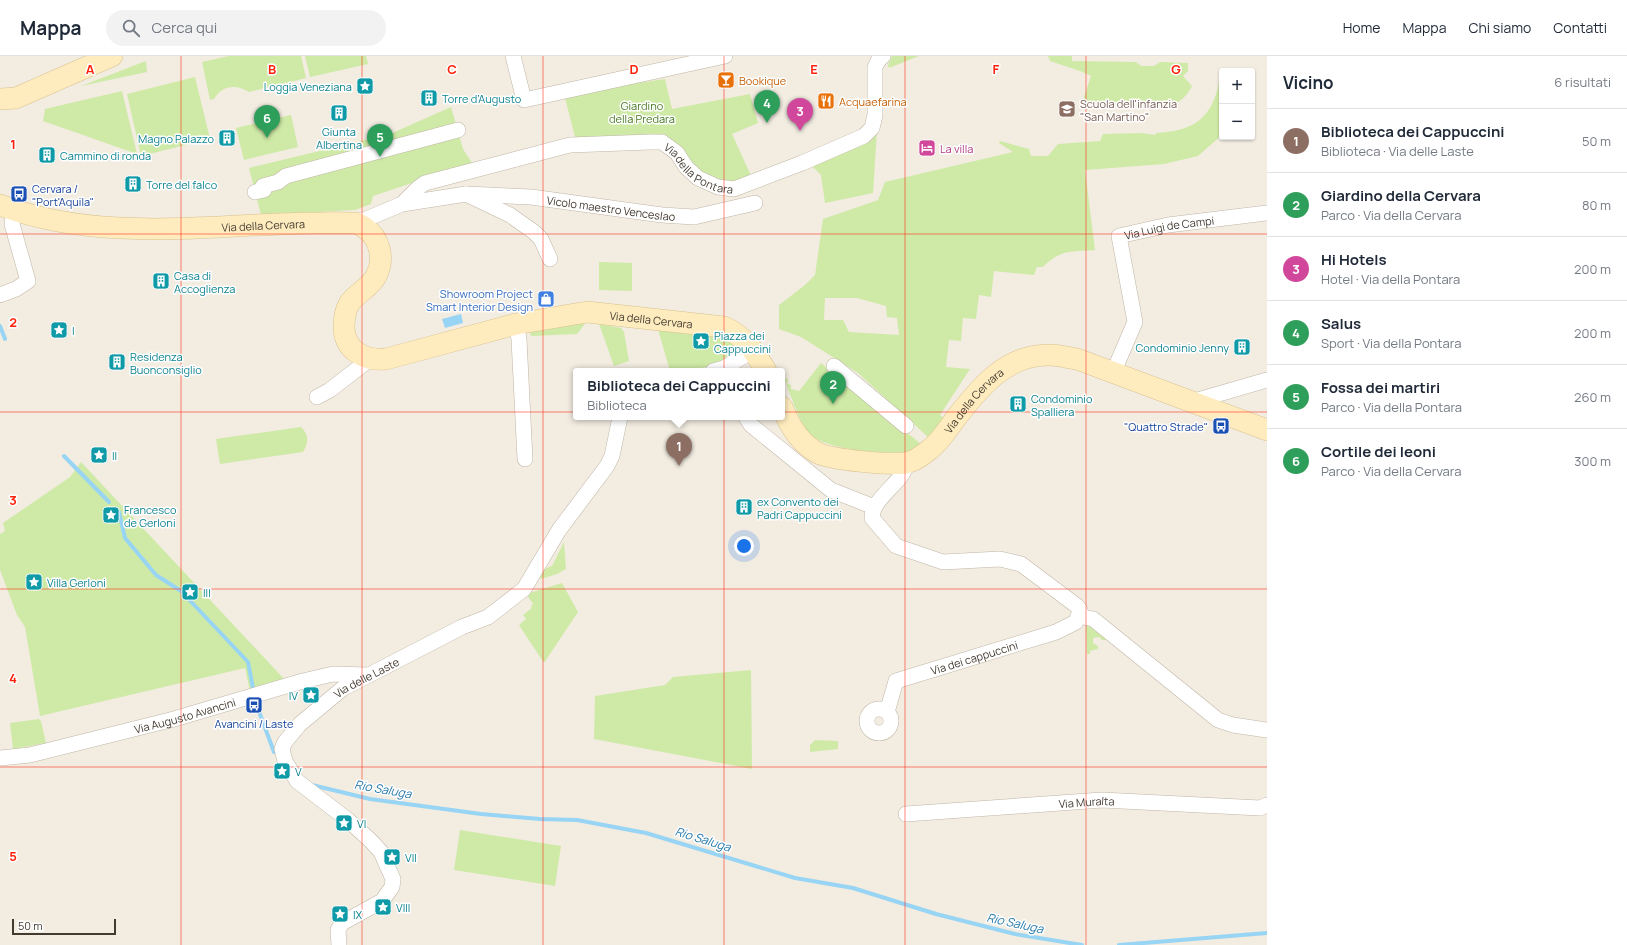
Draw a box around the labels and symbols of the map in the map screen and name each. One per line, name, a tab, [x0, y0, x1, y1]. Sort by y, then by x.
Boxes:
text: A	[86, 60, 95, 78]
text: B	[268, 60, 276, 78]
text: C	[447, 60, 457, 78]
text: D	[629, 60, 639, 78]
text: E	[810, 60, 818, 78]
text: F	[993, 60, 1000, 78]
text: G	[1171, 60, 1181, 78]
bar icon: Bookique	[716, 70, 736, 90]
place label: Bookique	[739, 73, 787, 88]
place icon: Loggia Veneziana	[355, 76, 375, 96]
place label: Loggia Veneziana	[264, 79, 352, 94]
building icon: Torre d’Augusto	[419, 88, 439, 108]
pin: 4	[754, 90, 780, 123]
place label: Torre d’Augusto	[442, 91, 522, 106]
restaurant icon: Acquaefarina	[816, 91, 836, 111]
place label: Acquaefarina	[839, 94, 907, 109]
place label: Scuola dell'infanzia "San Martino"	[1080, 96, 1177, 124]
park label: Giardino della Predara	[609, 98, 675, 126]
pin: 3	[787, 98, 813, 131]
school or university icon: Scuola dell'infanzia "San Martino"	[1057, 99, 1077, 119]
building icon: Giunta Albertina	[329, 103, 349, 123]
pin: 6	[254, 105, 280, 138]
place label: Giunta Albertina	[316, 124, 362, 152]
pin: 5	[367, 124, 393, 157]
building icon: Magno Palazzo	[217, 128, 237, 148]
place label: Magno Palazzo	[138, 131, 214, 146]
text: 1	[10, 135, 16, 153]
hotel icon: La villa	[917, 138, 937, 158]
street label: Via della Pontara	[662, 139, 734, 196]
place label: La villa	[940, 141, 973, 156]
building icon: Cammino di ronda	[37, 145, 57, 165]
place label: Cammino di ronda	[60, 148, 151, 163]
building icon: Torre del falco	[123, 174, 143, 194]
place label: Torre del falco	[146, 177, 218, 192]
place label: Cervara / "Port'Aquila"	[32, 181, 94, 209]
bus stop icon: Cervara / "Port'Aquila"	[9, 184, 29, 204]
street label: Vicolo maestro Venceslao	[546, 192, 676, 223]
street label: Via Luigi de Campi	[1123, 212, 1215, 242]
street label: Via della Cervara	[221, 215, 305, 234]
place label: Casa di Accoglienza	[174, 268, 235, 296]
building icon: Casa di Accoglienza	[151, 271, 171, 291]
place label: Showroom Project Smart Interior Design	[426, 286, 533, 314]
shop icon: Showroom Project Smart Interior Design	[536, 289, 556, 309]
street label: Via della Cervara	[609, 307, 693, 331]
text: 2	[9, 313, 17, 331]
place icon: I	[49, 320, 69, 340]
place label: I	[72, 323, 75, 338]
place label: Piazza dei Cappuccini	[714, 328, 771, 356]
place icon: Piazza dei Cappuccini	[691, 331, 711, 351]
building icon: Condominio Jenny	[1232, 337, 1252, 357]
place label: Condominio Jenny	[1135, 340, 1229, 355]
place label: Residenza Buonconsiglio	[130, 349, 202, 377]
building icon: Residenza Buonconsiglio	[107, 352, 127, 372]
street label: Via della Cervara	[940, 364, 1006, 436]
pin: 2	[820, 371, 846, 404]
place label: Condominio Spalliera	[1031, 391, 1093, 419]
building icon: Condominio Spalliera	[1008, 394, 1028, 414]
bus stop icon: "Quattro Strade"	[1211, 416, 1231, 436]
place label: "Quattro Strade"	[1124, 419, 1208, 434]
pin: 1	[666, 433, 692, 466]
place icon: II	[89, 445, 109, 465]
place label: II	[112, 448, 117, 463]
text: 3	[9, 491, 17, 509]
place label: ex Convento dei Padri Cappuccini	[757, 494, 842, 522]
building icon: ex Convento dei Padri Cappuccini	[734, 497, 754, 517]
place label: Francesco de Gerloni	[124, 502, 177, 530]
place icon: Francesco de Gerloni	[101, 505, 121, 525]
your location	[734, 536, 754, 556]
place icon: Villa Gerloni	[24, 572, 44, 592]
place label: Villa Gerloni	[47, 575, 106, 590]
place icon: III	[180, 582, 200, 602]
place label: III	[203, 585, 211, 600]
street label: Via dei cappuccini	[929, 637, 1020, 677]
street label: Via delle Laste	[330, 653, 402, 701]
text: 4	[9, 669, 17, 687]
place icon: IV	[301, 685, 321, 705]
place label: IV	[289, 688, 298, 703]
street label: Via Augusto Avancini	[132, 694, 237, 736]
bus stop icon: Avancini / Laste	[244, 695, 264, 715]
place label: Avancini / Laste	[215, 716, 294, 731]
place icon: V	[272, 761, 292, 781]
place label: V	[295, 764, 302, 779]
water label: Rio Saluga	[353, 776, 414, 803]
street label: Via Muralta	[1058, 792, 1115, 811]
place icon: VI	[334, 813, 354, 833]
place label: VI	[357, 816, 366, 831]
water label: Rio Saluga	[673, 822, 734, 856]
text: 5	[9, 847, 17, 865]
place icon: VII	[382, 847, 402, 867]
place label: VII	[405, 850, 417, 865]
place icon: VIII	[373, 897, 393, 917]
place label: VIII	[396, 900, 410, 915]
place icon: IX	[330, 904, 350, 924]
place label: IX	[353, 907, 363, 922]
water label: Rio Saluga	[985, 909, 1046, 938]
scale bar	[12, 917, 116, 936]

